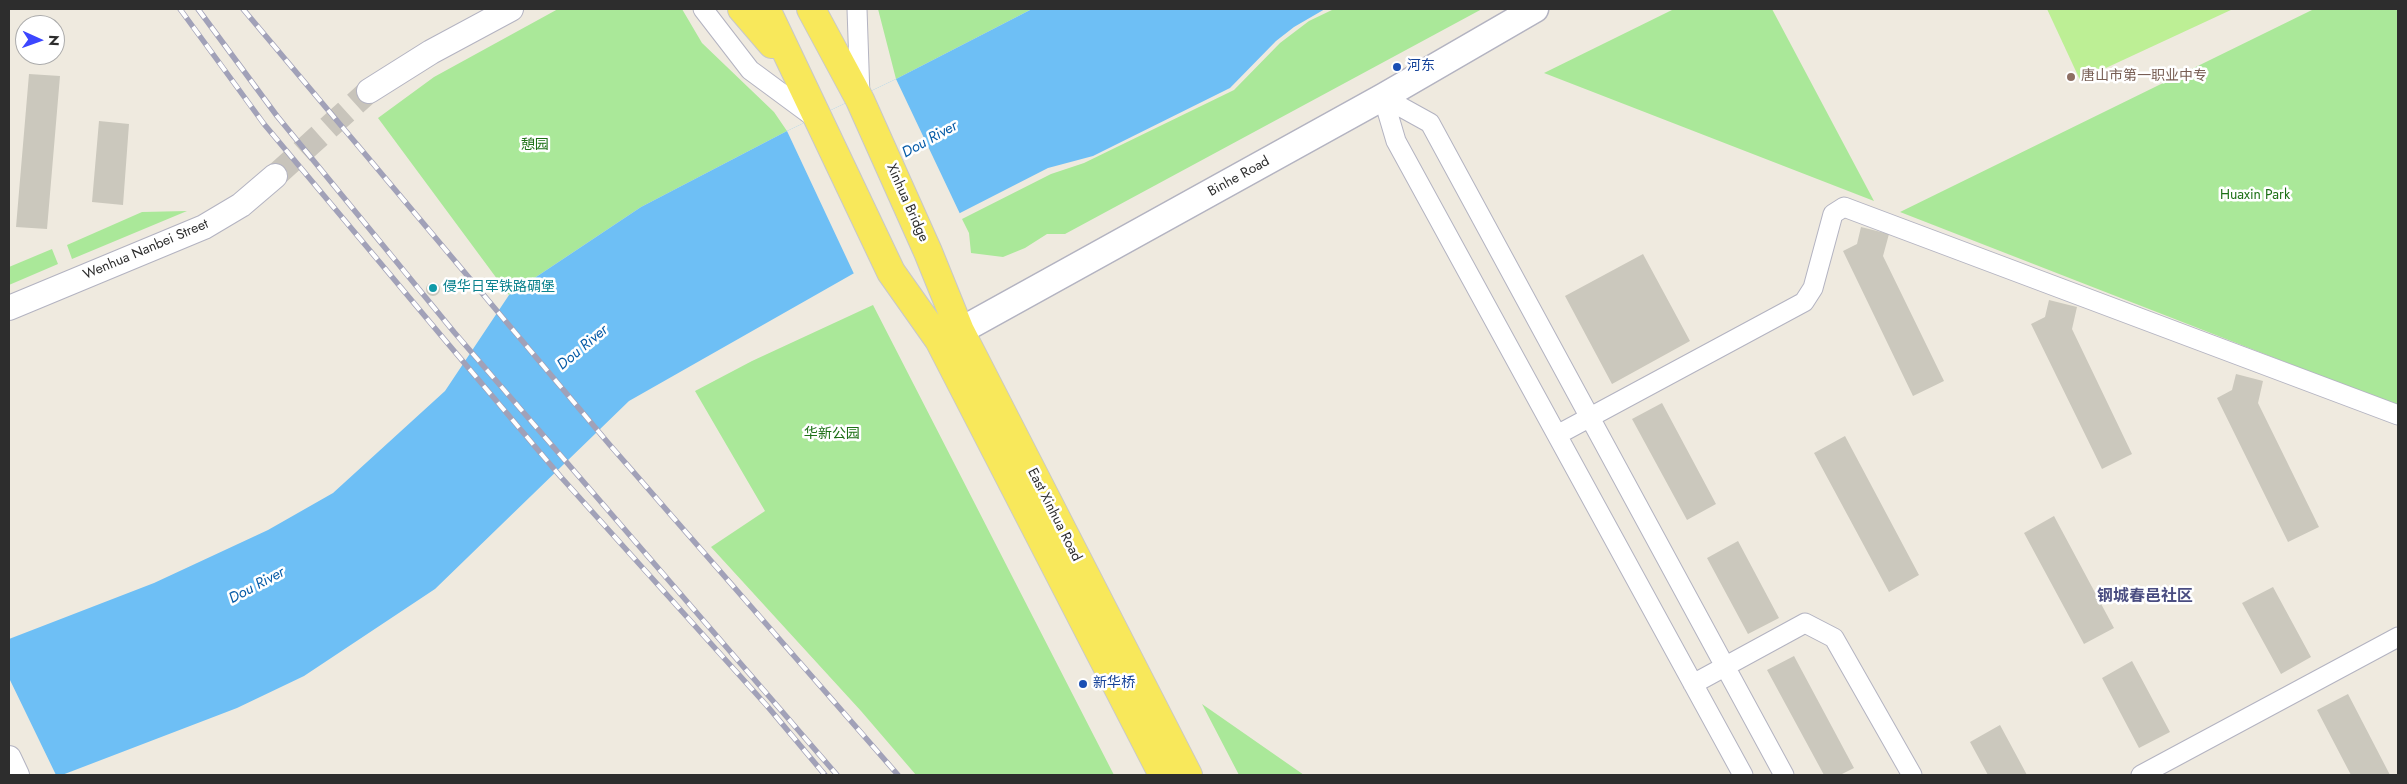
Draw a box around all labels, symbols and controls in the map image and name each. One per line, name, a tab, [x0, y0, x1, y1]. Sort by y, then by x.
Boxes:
north arrow	[15, 15, 65, 65]
text: N	[44, 35, 64, 46]
place label: 河东	[1407, 59, 1435, 75]
marker: 河东	[1391, 61, 1403, 73]
place label: 唐山市第一职业中专	[2081, 69, 2207, 85]
marker: 唐山市第一职业中专	[2065, 71, 2077, 83]
water label: Dou River	[899, 117, 961, 163]
park label: 憩园	[521, 138, 549, 154]
street label: Binhe Road	[1205, 153, 1273, 201]
street label: Xinhua Bridge	[882, 161, 932, 245]
park label: Huaxin Park	[2220, 188, 2290, 204]
street label: Wenhua Nanbei Street	[81, 216, 211, 284]
place label: 侵华日军铁路碉堡	[443, 280, 555, 296]
marker: 侵华日军铁路碉堡	[427, 282, 439, 294]
water label: Dou River	[554, 322, 612, 374]
park label: 华新公园	[804, 427, 860, 443]
street label: East Xinhua Road	[1023, 466, 1085, 564]
water label: Dou River	[226, 564, 288, 608]
district label: 钢城春邑社区	[2097, 587, 2193, 607]
place label: 新华桥	[1093, 676, 1135, 692]
marker: 新华桥	[1077, 678, 1089, 690]

